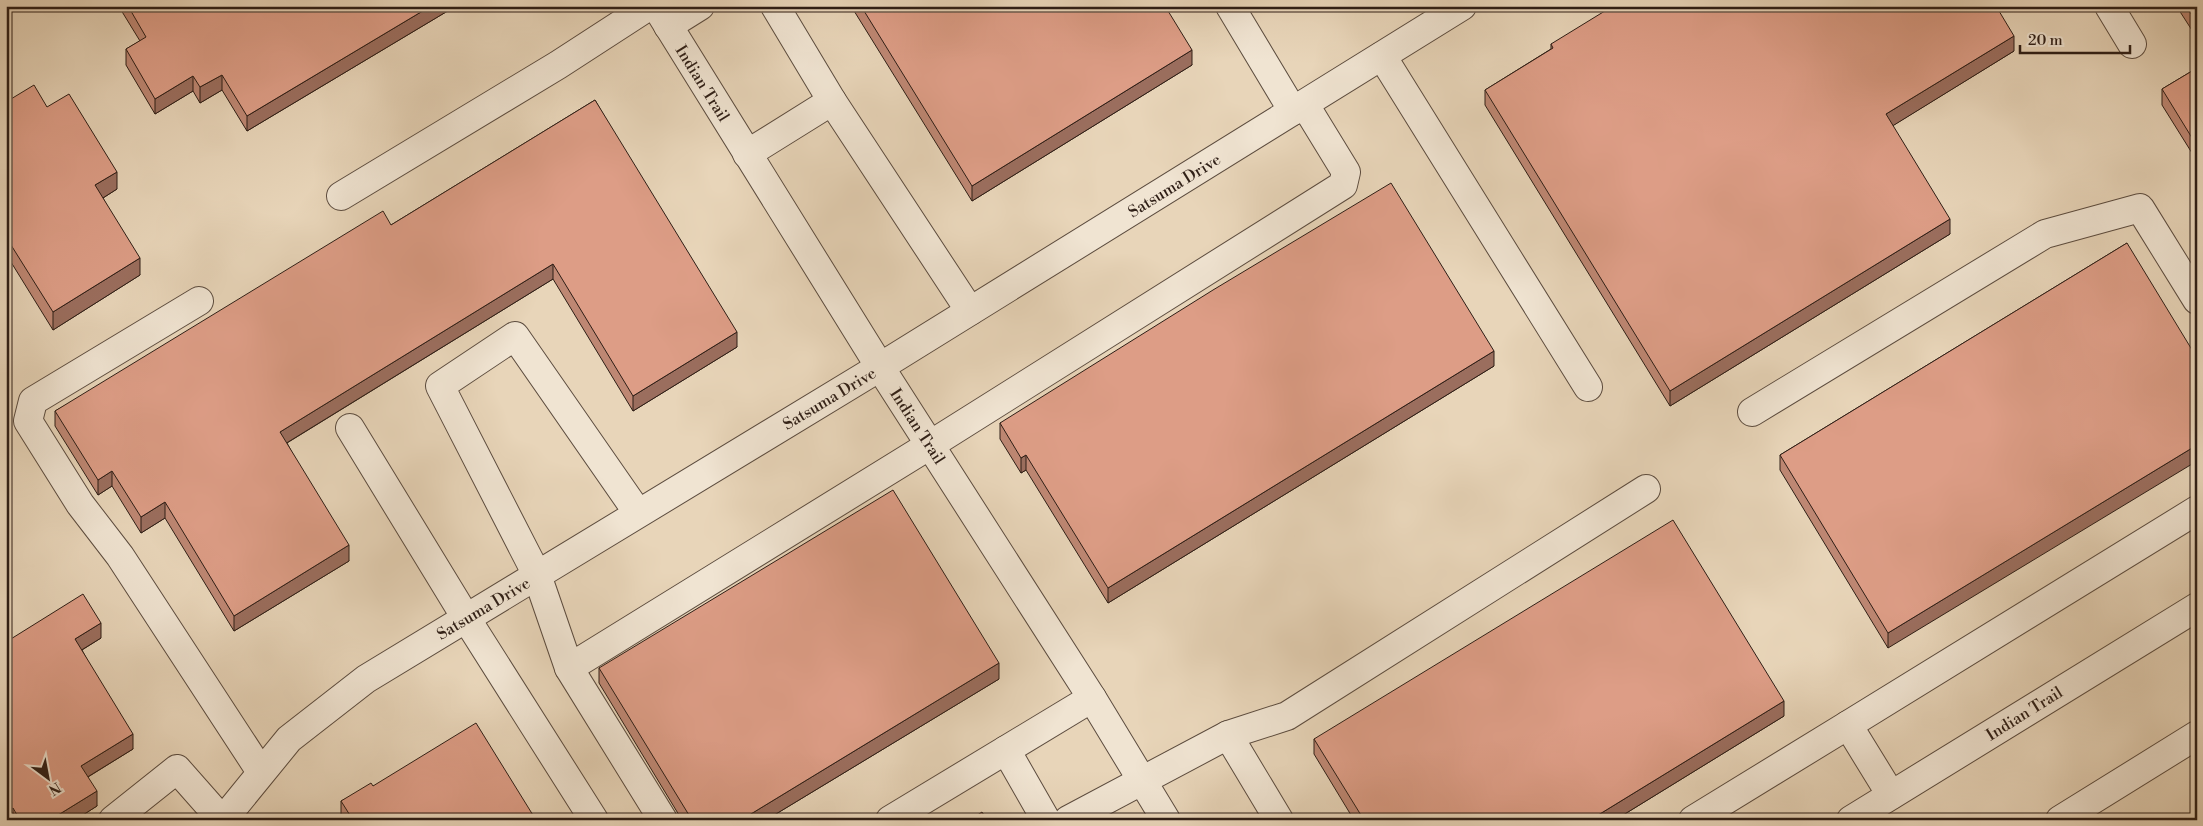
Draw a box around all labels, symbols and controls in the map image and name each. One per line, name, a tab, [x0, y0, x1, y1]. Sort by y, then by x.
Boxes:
scale bar	[2020, 22, 2130, 54]
text: 20 m	[2028, 31, 2063, 50]
street label: Indian Trail	[671, 42, 734, 126]
street label: Satsuma Drive	[1125, 149, 1224, 222]
street label: Satsuma Drive	[779, 363, 880, 435]
street label: Indian Trail	[885, 385, 949, 468]
street label: Satsuma Drive	[433, 573, 534, 645]
street label: Indian Trail	[1983, 682, 2067, 745]
north arrow	[22, 754, 72, 804]
text: N	[45, 778, 64, 799]

